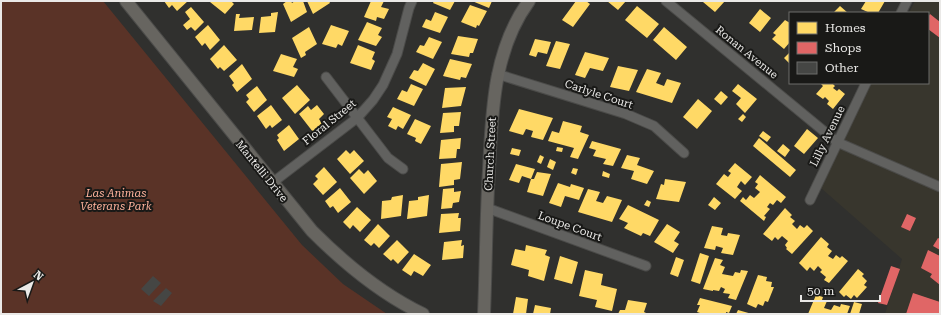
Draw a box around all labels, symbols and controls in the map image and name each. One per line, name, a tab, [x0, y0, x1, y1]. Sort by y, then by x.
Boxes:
legend	[789, 12, 929, 84]
text: Homes	[825, 21, 866, 35]
street label: Ronan Avenue	[713, 23, 781, 82]
text: Shops	[825, 41, 861, 55]
text: Other	[825, 61, 858, 75]
street label: Carlyle Court	[563, 77, 635, 112]
street label: Floral Street	[300, 97, 359, 148]
street label: Lilly Avenue	[807, 104, 848, 169]
street label: Church Street	[482, 117, 499, 191]
street label: Mantelli Drive	[233, 138, 290, 205]
park label: Las Animas Veterans Park	[80, 187, 152, 213]
street label: Loupe Court	[536, 209, 603, 244]
north arrow	[12, 263, 52, 303]
text: N	[31, 268, 46, 284]
scale bar	[801, 277, 880, 303]
text: 50 m	[807, 284, 834, 298]

